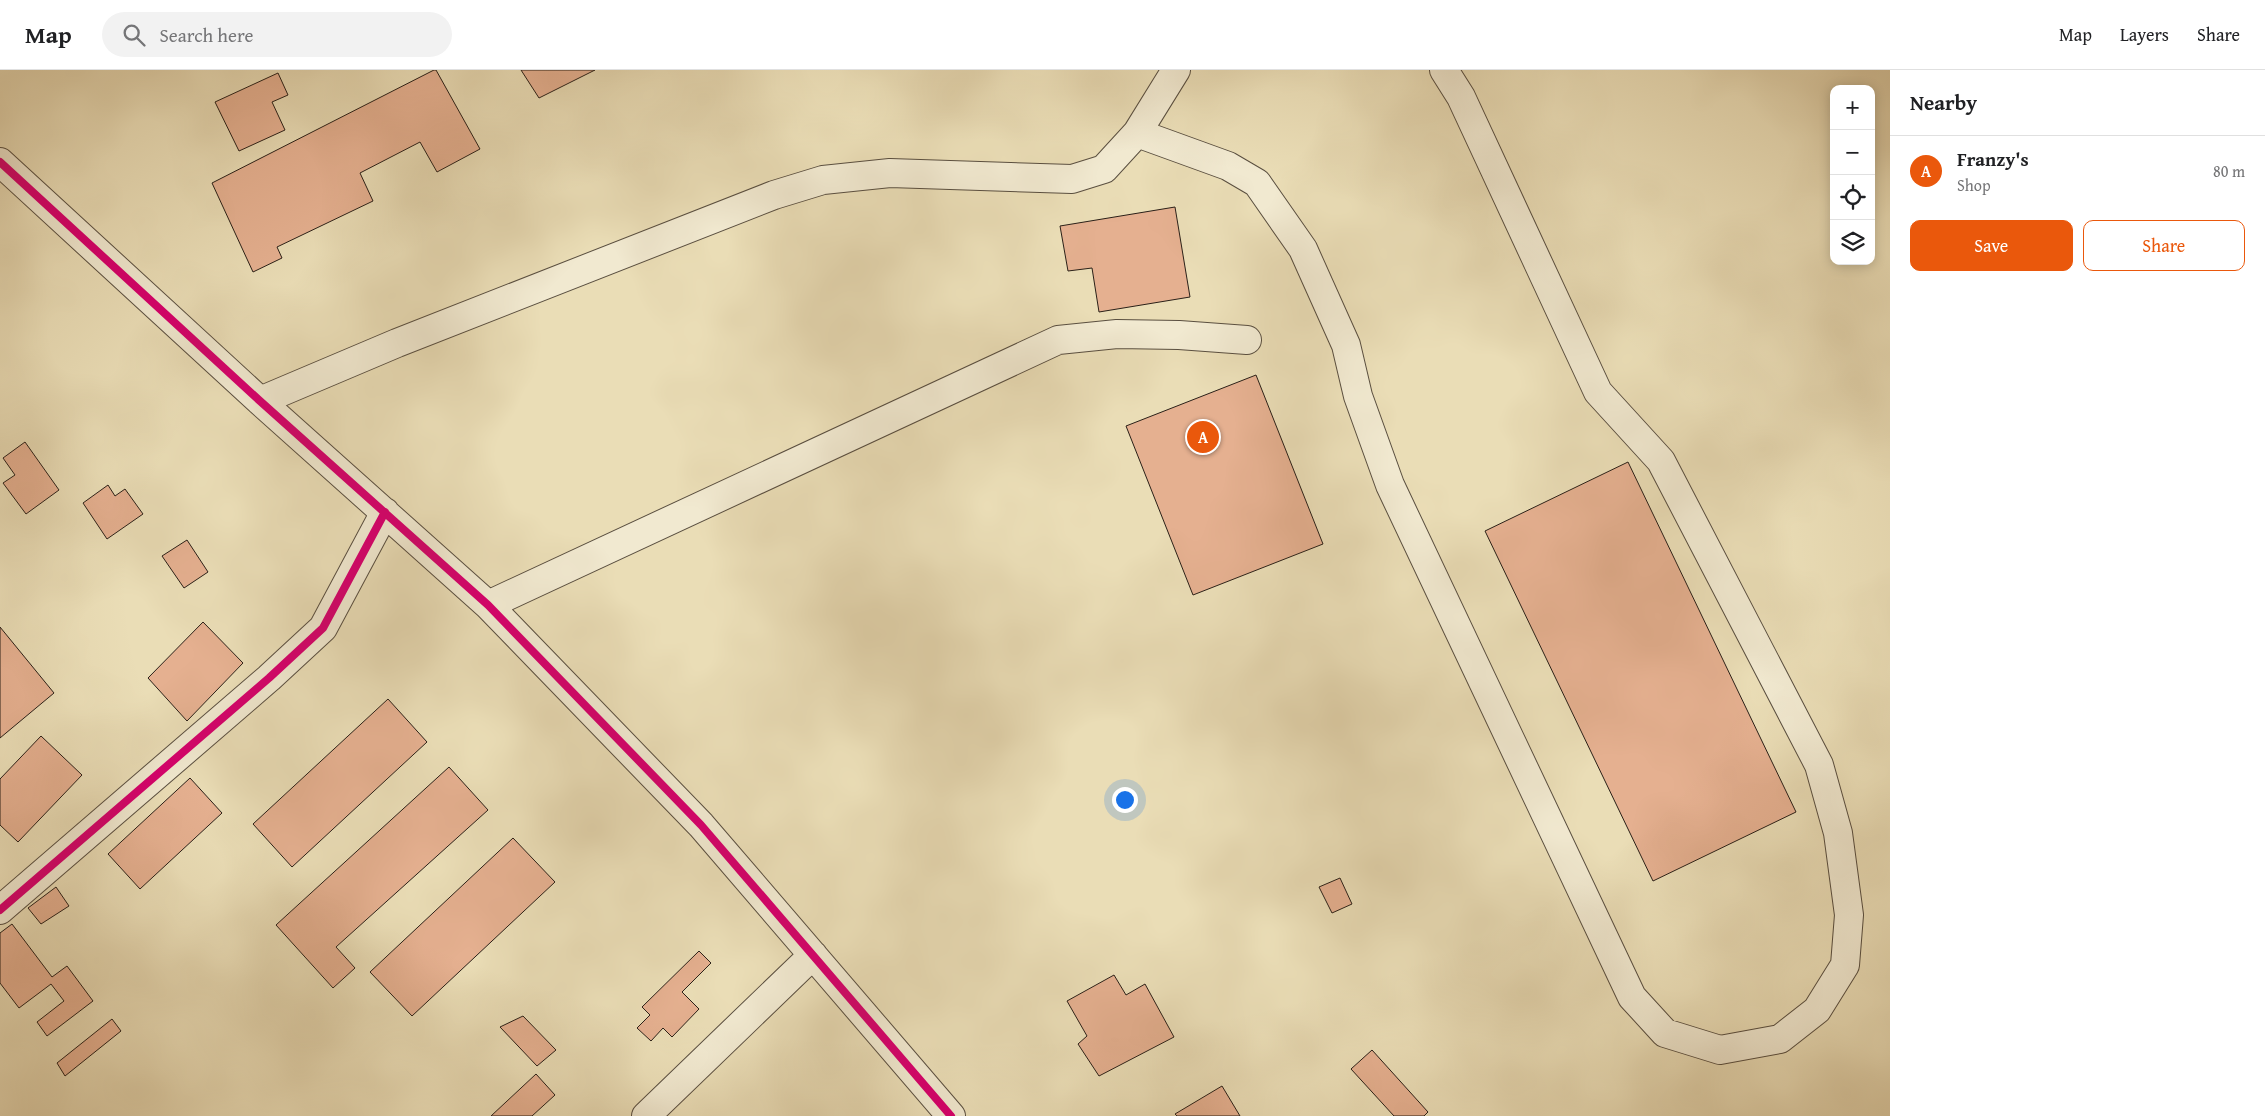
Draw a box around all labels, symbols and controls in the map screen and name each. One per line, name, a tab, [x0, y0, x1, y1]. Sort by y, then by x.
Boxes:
search box	[102, 12, 452, 57]
text: Map	[25, 17, 72, 52]
icon: search	[120, 21, 148, 49]
text: Search here	[160, 21, 253, 49]
text: Map	[2059, 21, 2092, 48]
text: Layers	[2120, 21, 2169, 48]
text: Share	[2197, 21, 2240, 48]
map controls	[1830, 85, 1875, 265]
button: +	[1830, 85, 1875, 130]
text: Nearby	[1910, 87, 1977, 118]
button: −	[1830, 130, 1875, 175]
text: Franzy's	[1957, 145, 2029, 173]
text: A	[1921, 159, 1931, 183]
text: 80 m	[2213, 159, 2245, 183]
text: Shop	[1957, 173, 1991, 197]
button: locate	[1830, 175, 1875, 220]
button: layers	[1830, 220, 1875, 265]
button: Save	[1910, 220, 2073, 271]
button: Share	[2083, 220, 2245, 271]
pin: A	[1187, 418, 1219, 456]
your location	[1112, 787, 1138, 813]

